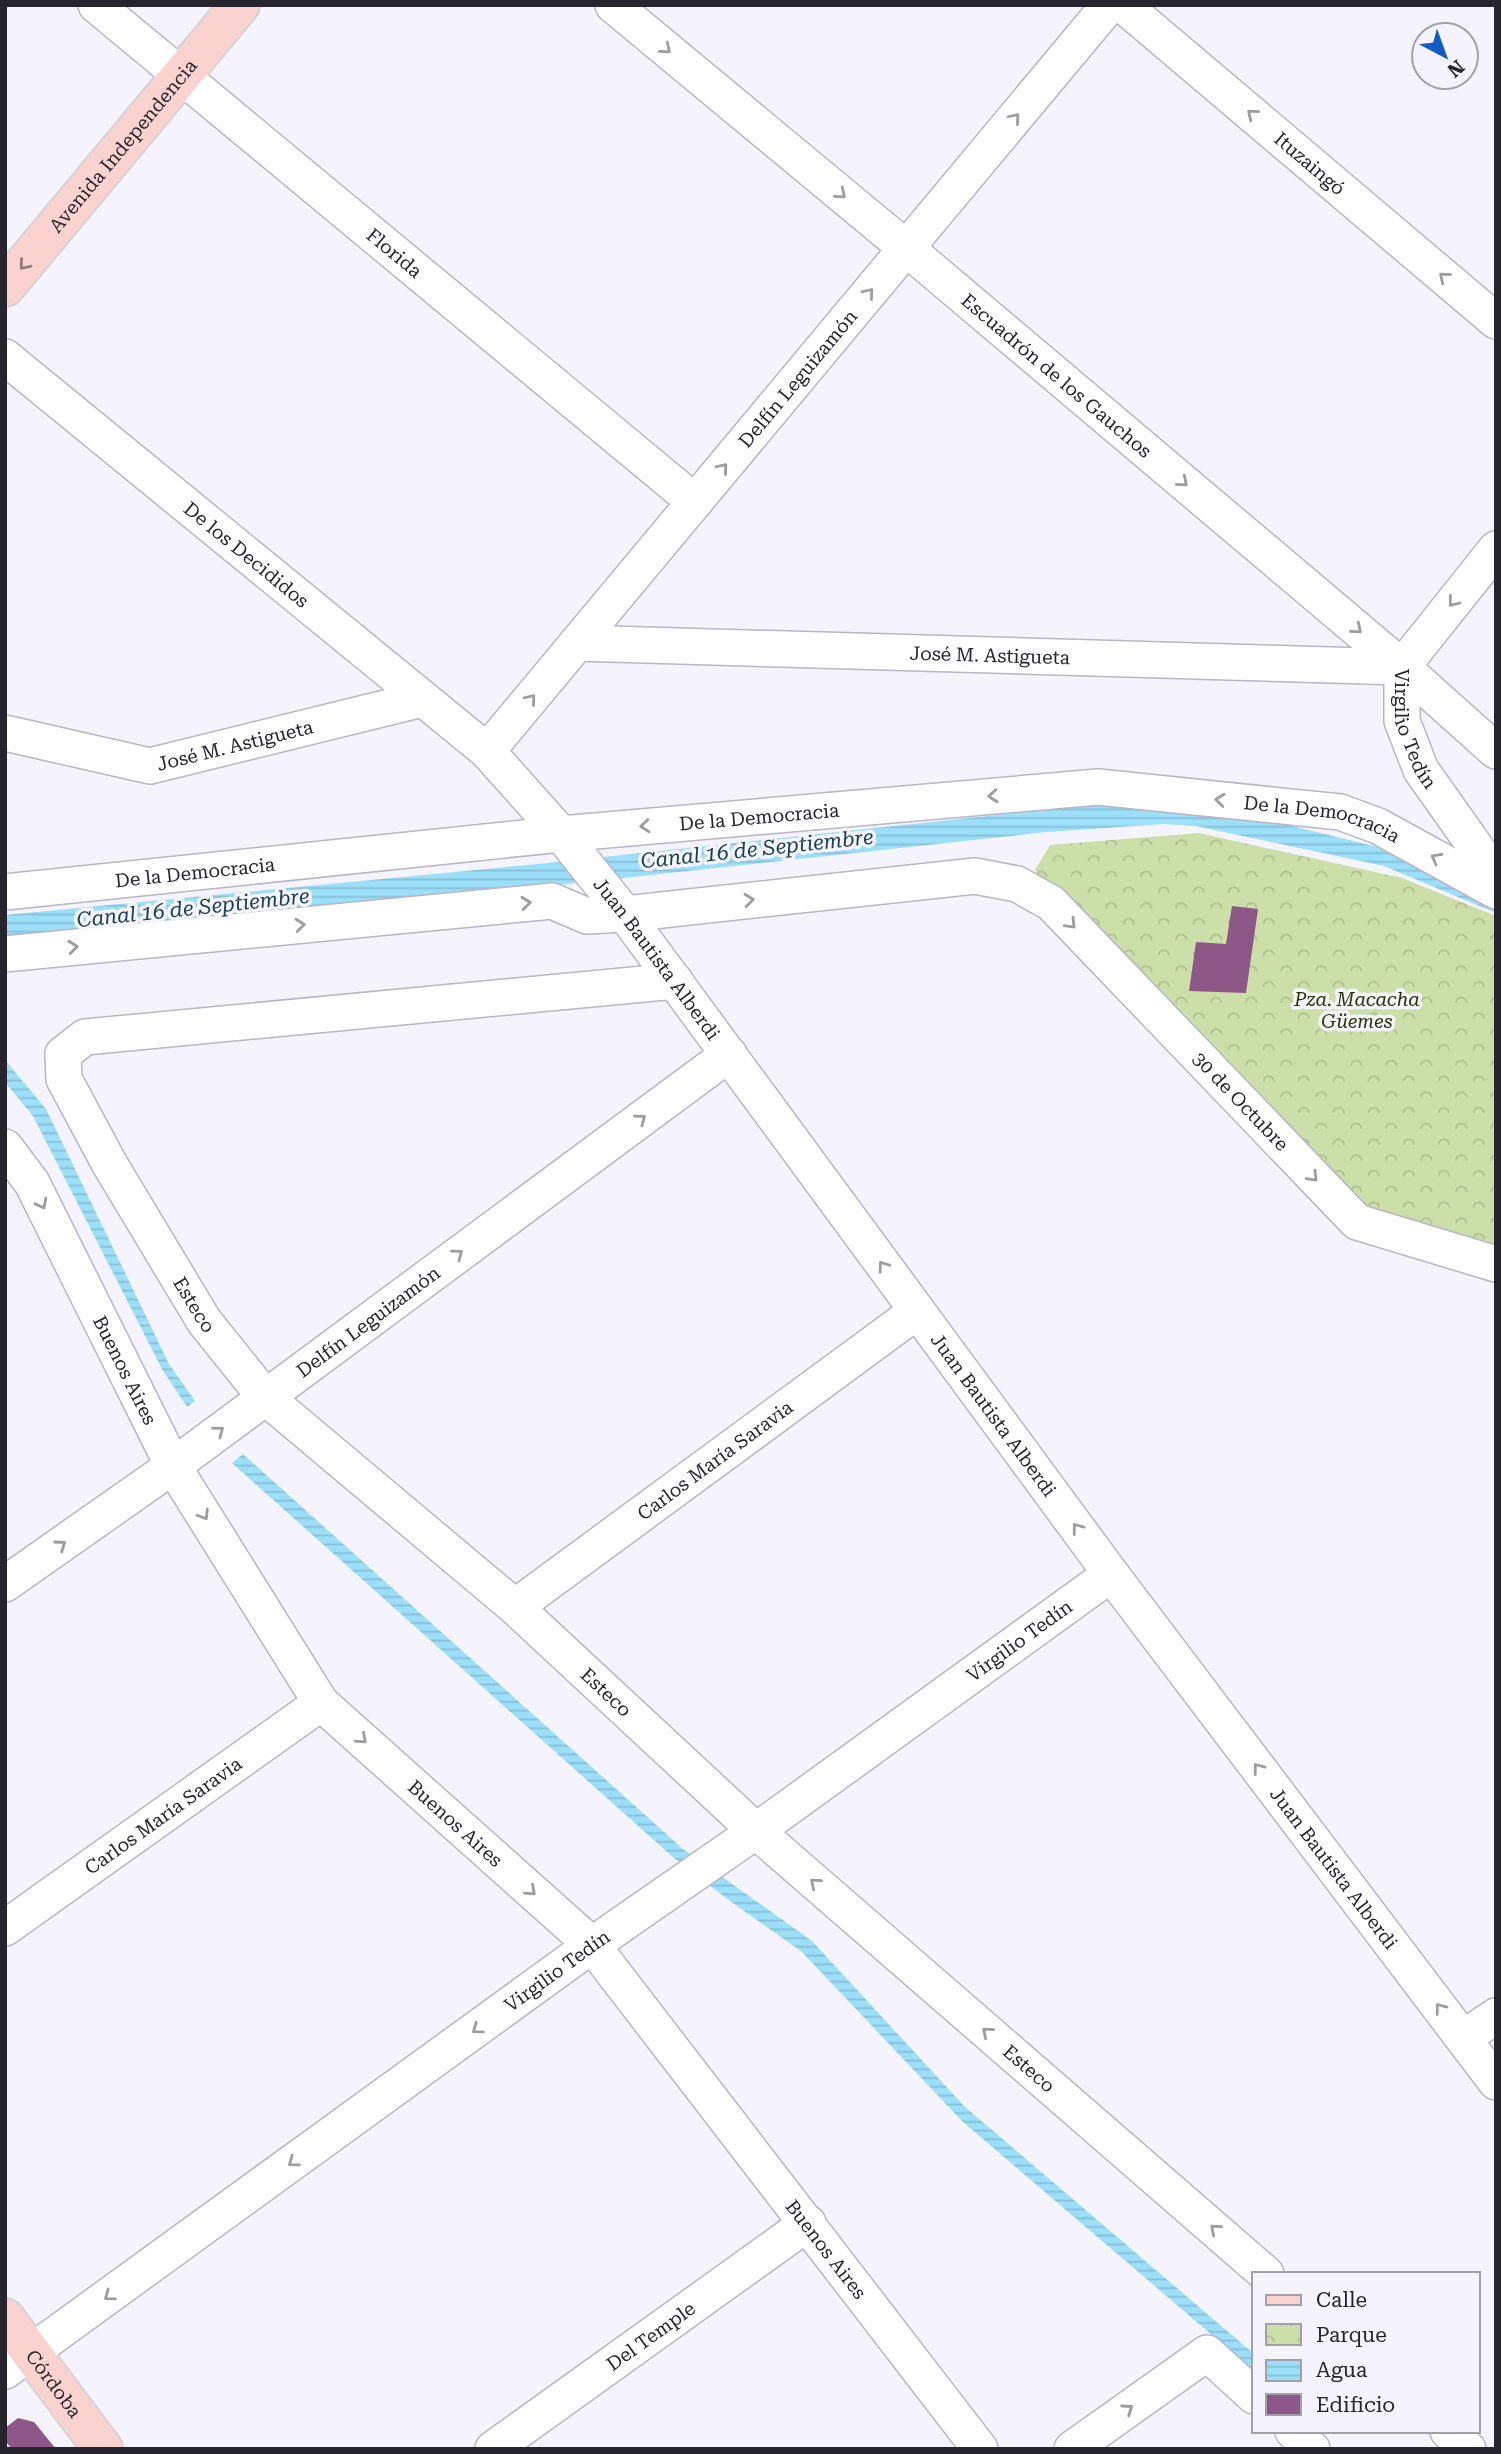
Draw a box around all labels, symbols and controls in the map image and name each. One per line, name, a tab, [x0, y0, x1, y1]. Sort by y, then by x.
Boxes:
north arrow	[1410, 21, 1480, 91]
one-way arrow	[657, 41, 670, 53]
street label: Avenida Independencia	[44, 54, 202, 237]
text: N	[1442, 55, 1469, 82]
one-way arrow	[1247, 110, 1260, 122]
one-way arrow	[1007, 114, 1019, 127]
street label: Ituzaingó	[1270, 127, 1350, 200]
one-way arrow	[832, 186, 845, 198]
street label: Florida	[362, 223, 428, 283]
one-way arrow	[20, 256, 32, 269]
one-way arrow	[1439, 273, 1452, 285]
one-way arrow	[861, 288, 873, 301]
street label: Escuadrón de los Gauchos	[957, 288, 1157, 462]
street label: Delfín Leguizamón	[733, 305, 862, 452]
one-way arrow	[715, 463, 728, 475]
one-way arrow	[1176, 474, 1188, 487]
street label: De los Decididos	[179, 497, 314, 612]
one-way arrow	[1449, 595, 1462, 607]
one-way arrow	[1349, 621, 1362, 633]
street label: José M. Astigueta	[909, 641, 1071, 669]
street label: Virgilio Tedín	[1390, 669, 1442, 793]
one-way arrow	[523, 694, 535, 707]
street label: José M. Astigueta	[154, 715, 316, 775]
one-way arrow	[988, 788, 999, 803]
street label: De la Democracia	[1243, 791, 1405, 848]
one-way arrow	[1214, 792, 1226, 807]
street label: De la Democracia	[678, 798, 841, 835]
one-way arrow	[639, 818, 650, 833]
water label: Canal 16 de Septiembre	[639, 825, 875, 873]
street label: De la Democracia	[114, 852, 277, 892]
one-way arrow	[1431, 853, 1443, 866]
street label: Juan Bautista Alberdi	[589, 873, 725, 1044]
water label: Canal 16 de Septiembre	[75, 884, 311, 932]
one-way arrow	[743, 893, 755, 908]
one-way arrow	[521, 896, 532, 911]
one-way arrow	[1062, 916, 1075, 929]
one-way arrow	[294, 918, 305, 933]
one-way arrow	[67, 940, 79, 955]
park label: Pza. Macacha Güemes	[1293, 988, 1420, 1033]
street label: 30 de Octubre	[1188, 1047, 1294, 1156]
one-way arrow	[633, 1114, 646, 1127]
one-way arrow	[1305, 1169, 1318, 1182]
one-way arrow	[34, 1197, 48, 1209]
one-way arrow	[450, 1250, 463, 1262]
street label: Delfín Leguizamón	[292, 1261, 444, 1382]
one-way arrow	[879, 1261, 891, 1274]
street label: Esteco	[169, 1272, 220, 1337]
street label: Buenos Aires	[88, 1312, 162, 1428]
street label: Juan Bautista Alberdi	[926, 1329, 1061, 1501]
street label: Carlos María Saravia	[632, 1395, 798, 1525]
one-way arrow	[211, 1427, 224, 1440]
one-way arrow	[195, 1507, 208, 1520]
one-way arrow	[1072, 1523, 1085, 1536]
one-way arrow	[53, 1541, 66, 1553]
street label: Virgilio Tedín	[962, 1595, 1076, 1686]
street label: Esteco	[576, 1663, 637, 1721]
one-way arrow	[354, 1731, 367, 1743]
street label: Carlos María Saravia	[80, 1751, 247, 1879]
one-way arrow	[1254, 1763, 1266, 1776]
street label: Buenos Aires	[404, 1775, 508, 1871]
street label: Juan Bautista Alberdi	[1265, 1783, 1403, 1954]
one-way arrow	[811, 1879, 824, 1891]
one-way arrow	[523, 1883, 536, 1895]
street label: Virgilio Tedín	[500, 1925, 614, 2016]
one-way arrow	[1436, 2003, 1448, 2016]
one-way arrow	[472, 2020, 485, 2033]
one-way arrow	[983, 2028, 996, 2040]
street label: Esteco	[999, 2040, 1060, 2097]
one-way arrow	[288, 2154, 301, 2166]
street label: Buenos Aires	[781, 2195, 872, 2304]
one-way arrow	[1210, 2225, 1223, 2237]
legend	[1252, 2272, 1480, 2433]
one-way arrow	[104, 2288, 117, 2300]
text: Calle	[1316, 2288, 1367, 2312]
street label: Del Temple	[602, 2296, 699, 2375]
text: Parque	[1316, 2323, 1387, 2347]
street label: Córdoba	[21, 2345, 87, 2423]
text: Agua	[1316, 2358, 1368, 2382]
text: Edificio	[1316, 2393, 1395, 2417]
one-way arrow	[1120, 2405, 1133, 2417]

